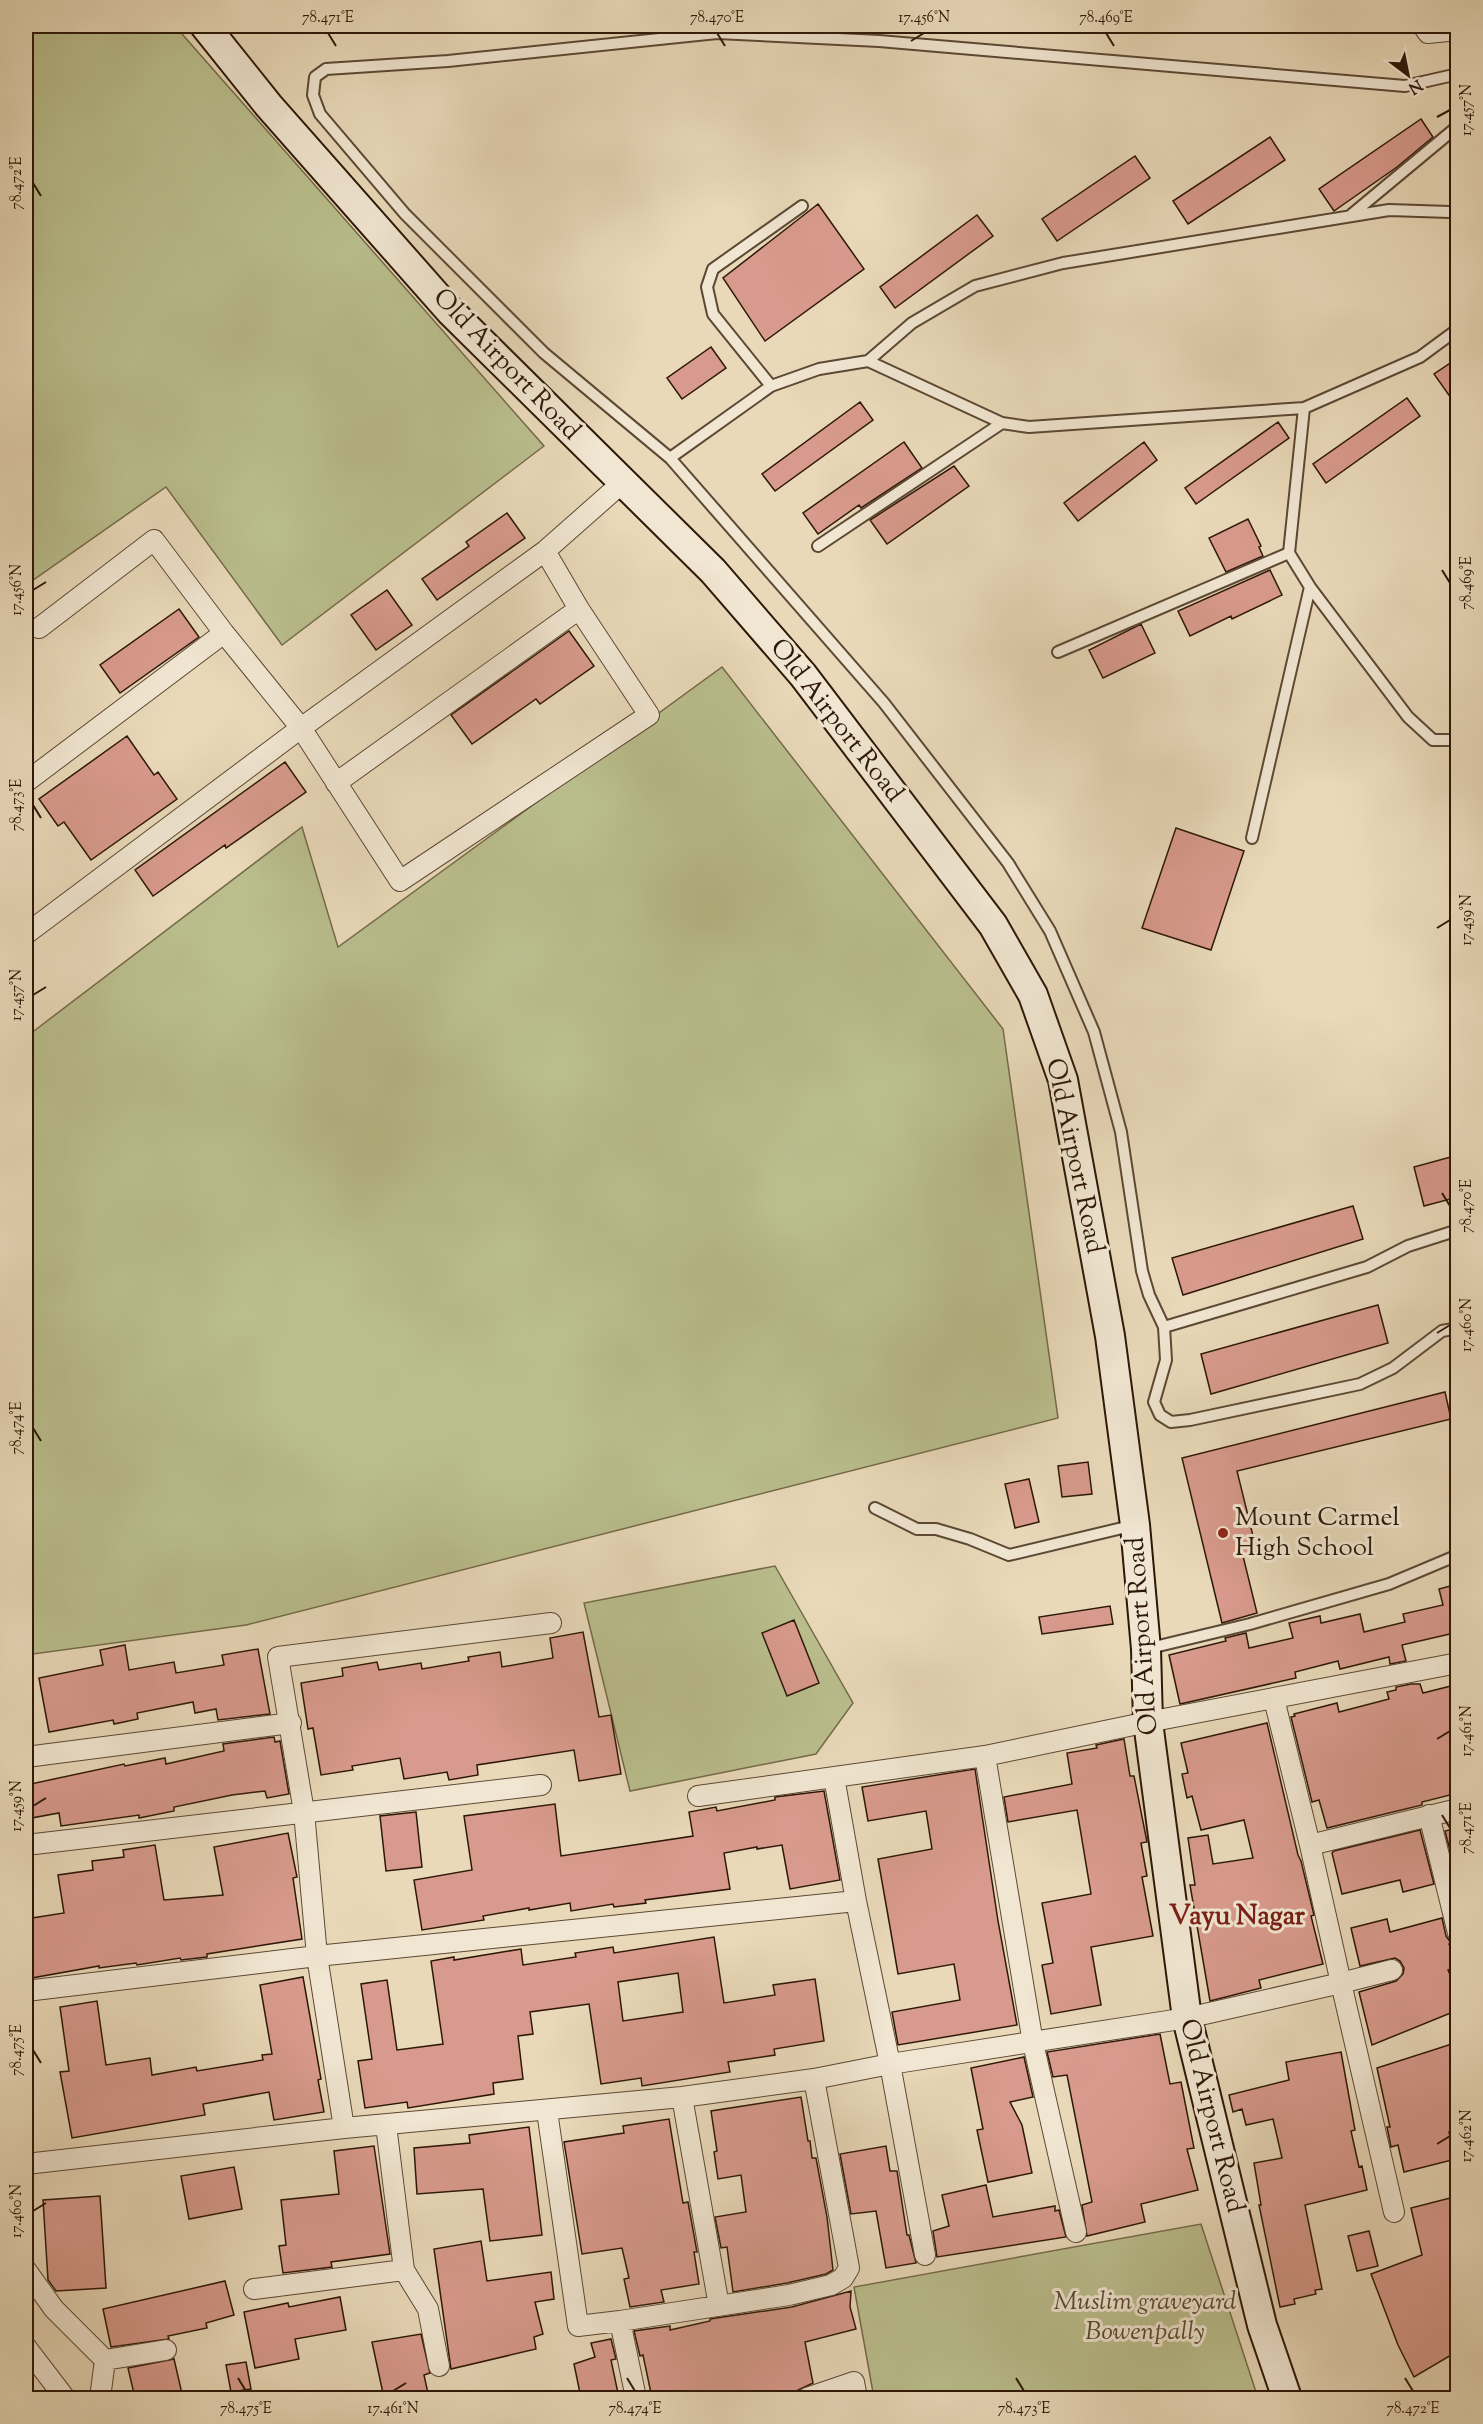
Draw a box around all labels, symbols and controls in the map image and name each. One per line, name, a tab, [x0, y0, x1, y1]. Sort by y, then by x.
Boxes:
text: 78.471°E	[302, 8, 354, 29]
text: 78.470°E	[690, 8, 744, 29]
text: 17.456°N	[898, 8, 950, 29]
text: 78.469°E	[1079, 8, 1133, 29]
north arrow	[1378, 45, 1438, 105]
text: N	[1403, 72, 1426, 99]
text: 17.457°N	[1457, 84, 1478, 136]
text: 78.472°E	[7, 156, 28, 210]
street label: Old Airport Road	[424, 281, 589, 450]
text: 78.469°E	[1457, 556, 1478, 610]
text: 17.456°N	[7, 564, 28, 616]
street label: Old Airport Road	[760, 631, 912, 811]
text: 78.473°E	[7, 779, 28, 831]
text: 17.459°N	[1457, 894, 1478, 946]
text: 17.457°N	[7, 969, 28, 1021]
street label: Old Airport Road	[1035, 1055, 1113, 1257]
text: 78.470°E	[1457, 1179, 1478, 1233]
text: 17.460°N	[1457, 1298, 1478, 1352]
text: 78.474°E	[7, 1401, 28, 1455]
place label: Mount Carmel High School	[1235, 1500, 1400, 1567]
marker: Mount Carmel High School	[1216, 1526, 1230, 1540]
street label: Old Airport Road	[1118, 1535, 1168, 1736]
text: 17.461°N	[1457, 1705, 1478, 1757]
text: 17.459°N	[7, 1780, 28, 1832]
text: 78.471°E	[1457, 1802, 1478, 1854]
district label: Vayu Nagar	[1169, 1898, 1306, 1937]
street label: Old Airport Road	[1169, 2015, 1253, 2217]
text: 78.475°E	[7, 2024, 28, 2076]
text: 17.462°N	[1457, 2109, 1478, 2163]
text: 17.460°N	[7, 2184, 28, 2238]
park label: Muslim graveyard Bowenpally	[1054, 2284, 1237, 2351]
text: 78.475°E	[220, 2399, 272, 2420]
text: 17.461°N	[367, 2399, 419, 2420]
text: 78.474°E	[608, 2399, 662, 2420]
text: 78.473°E	[998, 2399, 1050, 2420]
text: 78.472°E	[1386, 2399, 1440, 2420]

